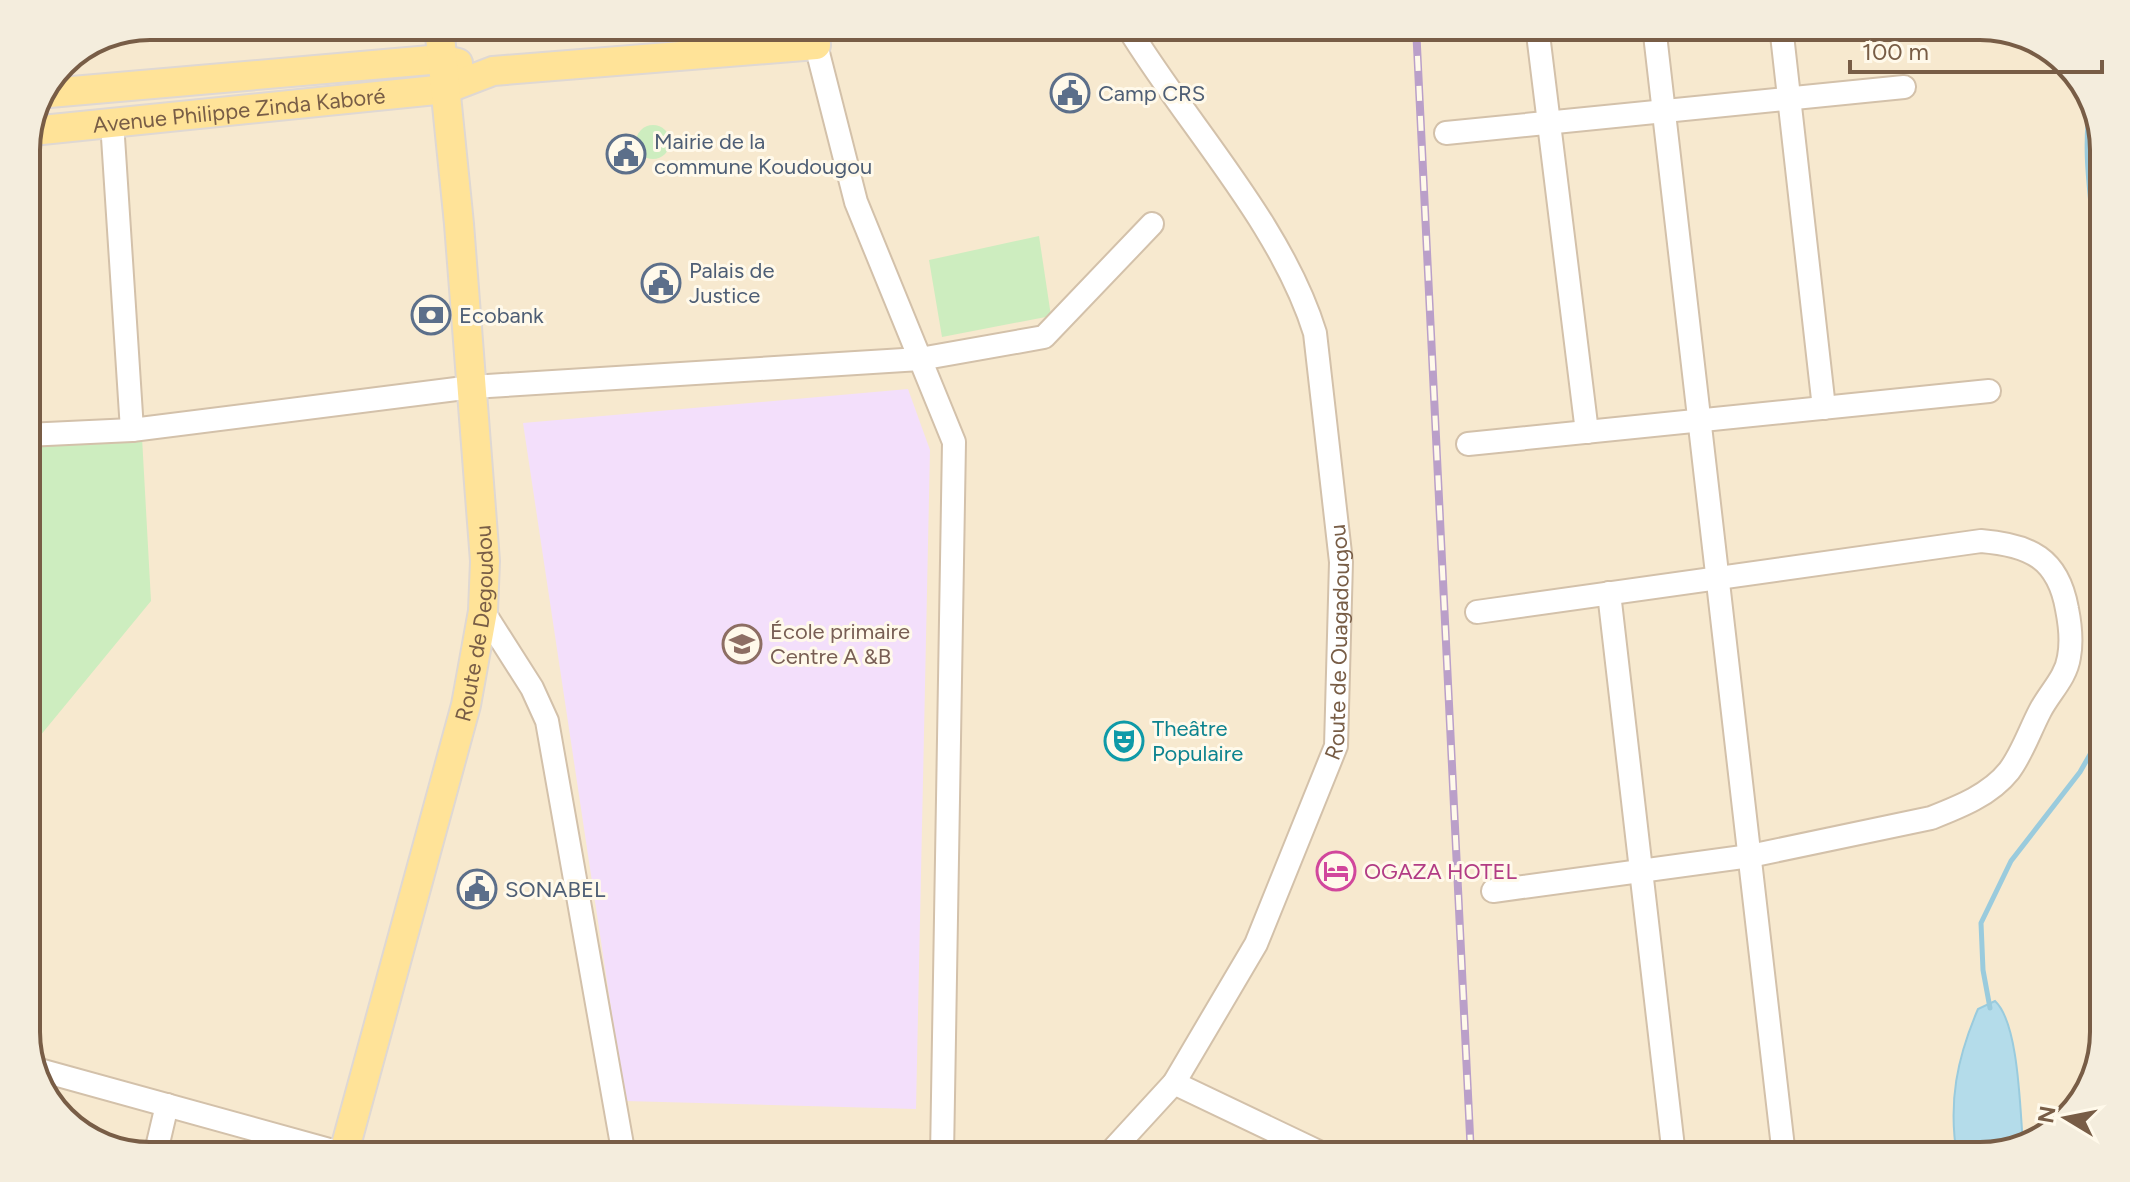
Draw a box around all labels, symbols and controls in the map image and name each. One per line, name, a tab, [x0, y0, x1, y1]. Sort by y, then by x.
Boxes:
scale bar	[1850, 24, 2102, 74]
text: 100 m	[1862, 37, 1929, 66]
public building icon: Camp CRS	[1049, 72, 1091, 114]
place label: Camp CRS	[1098, 80, 1205, 107]
street label: Avenue Philippe Zinda Kaboré	[91, 82, 387, 139]
place label: Mairie de la commune Koudougou	[654, 128, 872, 180]
public building icon: Mairie de la commune Koudougou	[605, 133, 647, 175]
place label: Palais de Justice	[689, 257, 775, 309]
public building icon: Palais de Justice	[640, 262, 682, 304]
bank icon: Ecobank	[410, 294, 452, 336]
place label: Ecobank	[459, 302, 544, 329]
street label: Route de Ouagadougou	[1319, 523, 1355, 764]
street label: Route de Degoudou	[449, 524, 499, 725]
place label: École primaire Centre A &B	[770, 618, 910, 670]
school or university icon: École primaire Centre A &B	[721, 623, 763, 665]
place label: Theâtre Populaire	[1152, 715, 1243, 767]
theatre icon: Theâtre Populaire	[1103, 720, 1145, 762]
hotel icon: OGAZA HOTEL	[1315, 850, 1357, 892]
place label: OGAZA HOTEL	[1364, 858, 1518, 885]
public building icon: SONABEL	[456, 868, 498, 910]
place label: SONABEL	[505, 876, 606, 903]
north arrow	[2026, 1078, 2106, 1158]
text: N	[2032, 1104, 2062, 1125]

